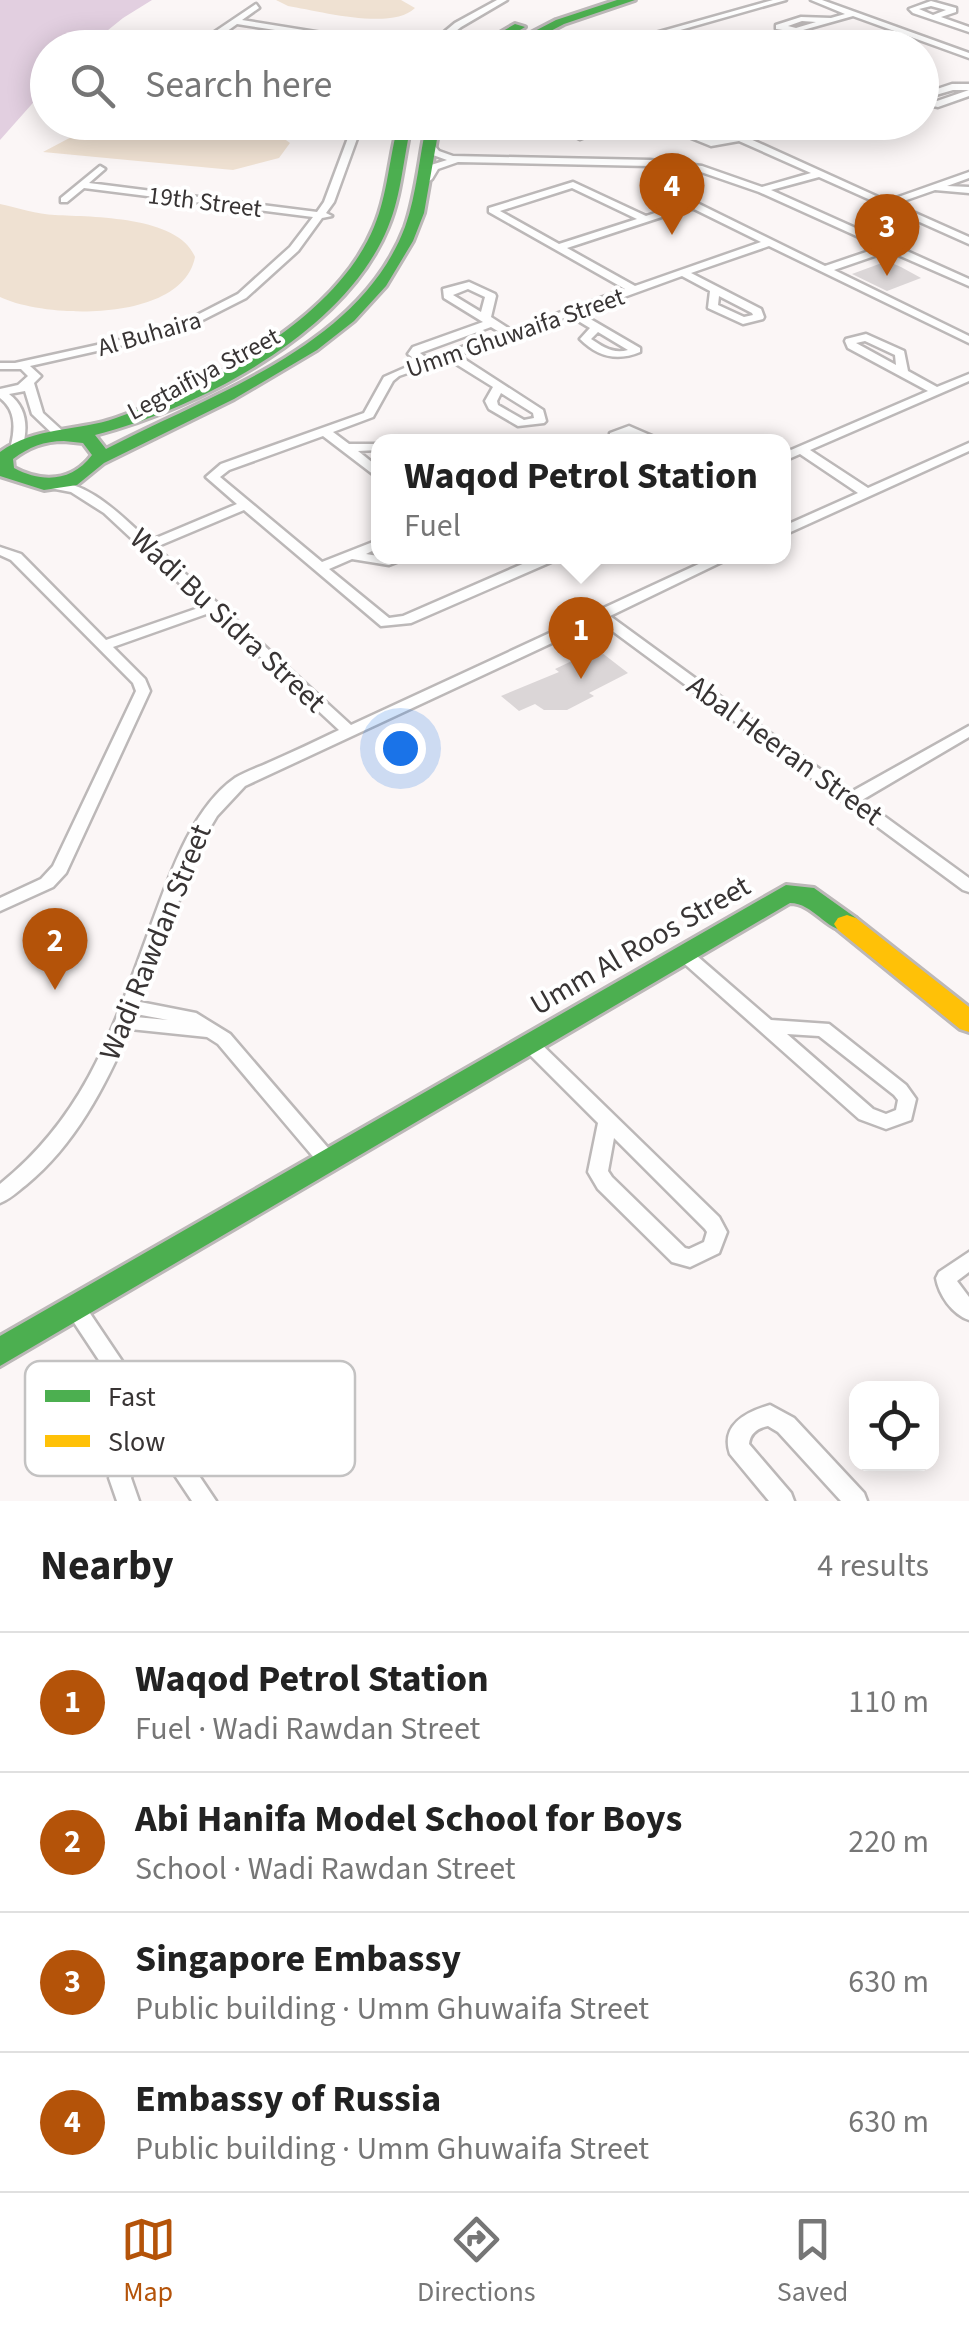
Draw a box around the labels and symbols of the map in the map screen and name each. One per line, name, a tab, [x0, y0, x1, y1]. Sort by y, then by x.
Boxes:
pin: 4	[640, 152, 704, 235]
street label: 19th Street	[146, 177, 264, 227]
pin: 3	[854, 194, 920, 276]
street label: Umm Ghuwaifa Street	[401, 279, 630, 387]
street label: Al Buhaira	[93, 302, 205, 366]
street label: Legtaifiya Street	[121, 318, 287, 429]
street label: Wadi Bu Sidra Street	[120, 518, 335, 723]
pin: 1	[548, 596, 614, 679]
street label: Abal Heeran Street	[678, 665, 892, 836]
your location	[375, 723, 426, 774]
street label: Wadi Rawdan Street	[88, 818, 222, 1067]
street label: Umm Al Roos Street	[522, 865, 758, 1026]
pin: 2	[22, 908, 88, 990]
legend	[25, 1361, 355, 1476]
text: Fast	[108, 1377, 156, 1417]
text: Slow	[108, 1422, 165, 1462]

